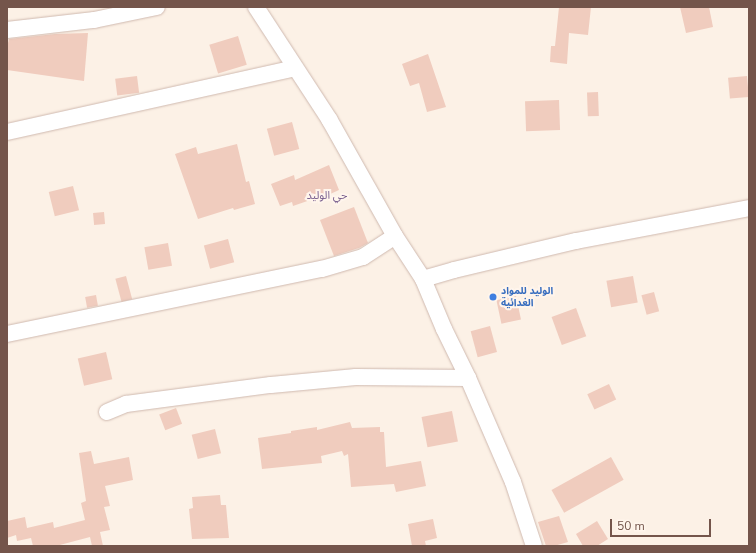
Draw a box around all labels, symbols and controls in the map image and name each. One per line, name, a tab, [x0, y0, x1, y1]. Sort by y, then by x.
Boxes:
district label: حي الوليد	[307, 189, 347, 203]
place label: الوليد للمواد الغدائية	[501, 285, 553, 308]
marker: الوليد للمواد الغدائية	[488, 292, 498, 302]
scale bar	[612, 511, 713, 537]
text: 50 m	[617, 518, 645, 534]

